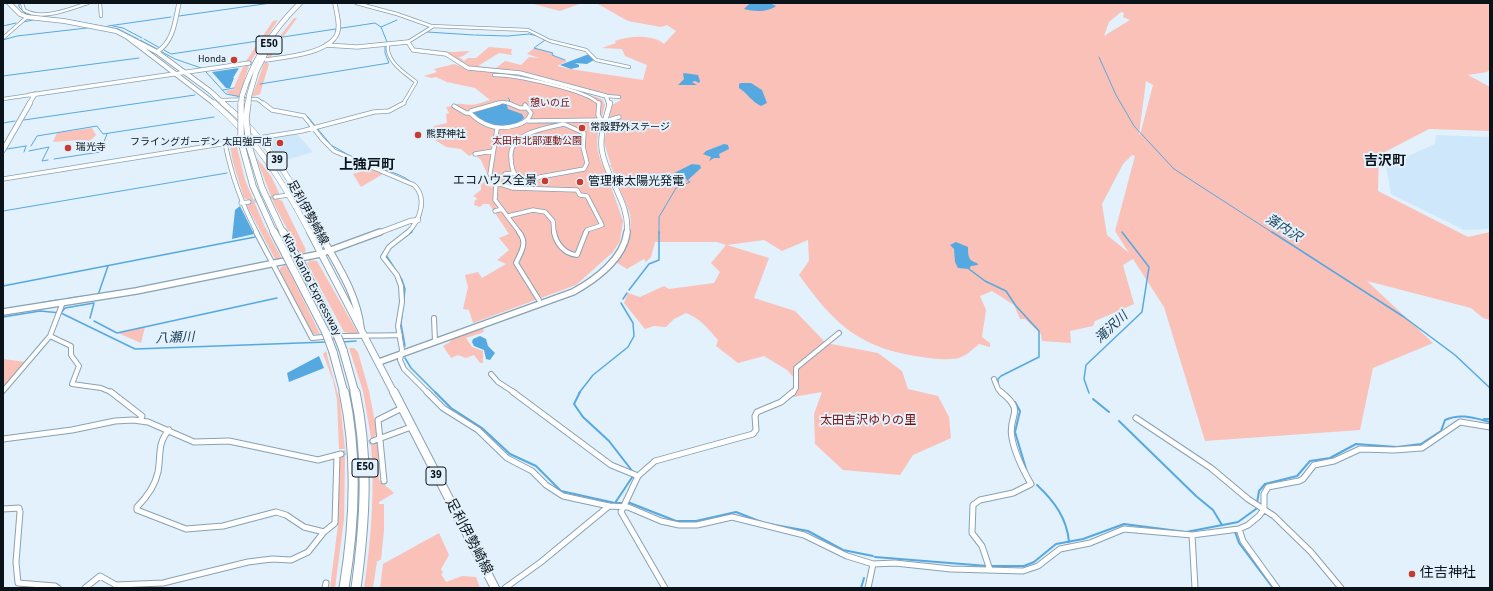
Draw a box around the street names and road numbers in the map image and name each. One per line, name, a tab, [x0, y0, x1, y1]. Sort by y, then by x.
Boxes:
road number: E50	[256, 36, 282, 54]
road number: 39	[267, 152, 287, 170]
street label: 足利伊勢崎線	[283, 178, 331, 248]
street label: Kita-Kanto Expressway	[278, 231, 344, 339]
road number: E50	[352, 459, 378, 477]
road number: 39	[426, 467, 446, 485]
street label: 足利伊勢崎線	[441, 496, 495, 578]

